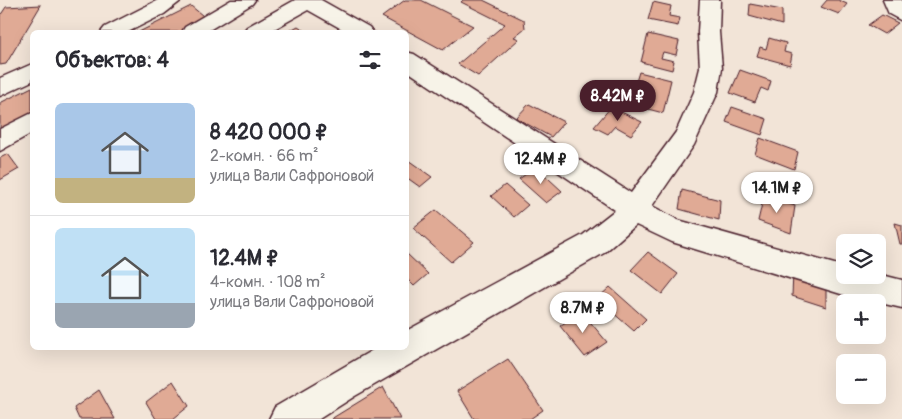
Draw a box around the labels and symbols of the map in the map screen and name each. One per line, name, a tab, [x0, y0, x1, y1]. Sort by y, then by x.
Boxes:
pin: 8.42M ₽	[572, 80, 664, 122]
pin: 12.4M ₽	[495, 142, 587, 185]
pin: 14.1M ₽	[731, 172, 823, 214]
pin: 8.7M ₽	[542, 292, 624, 334]

